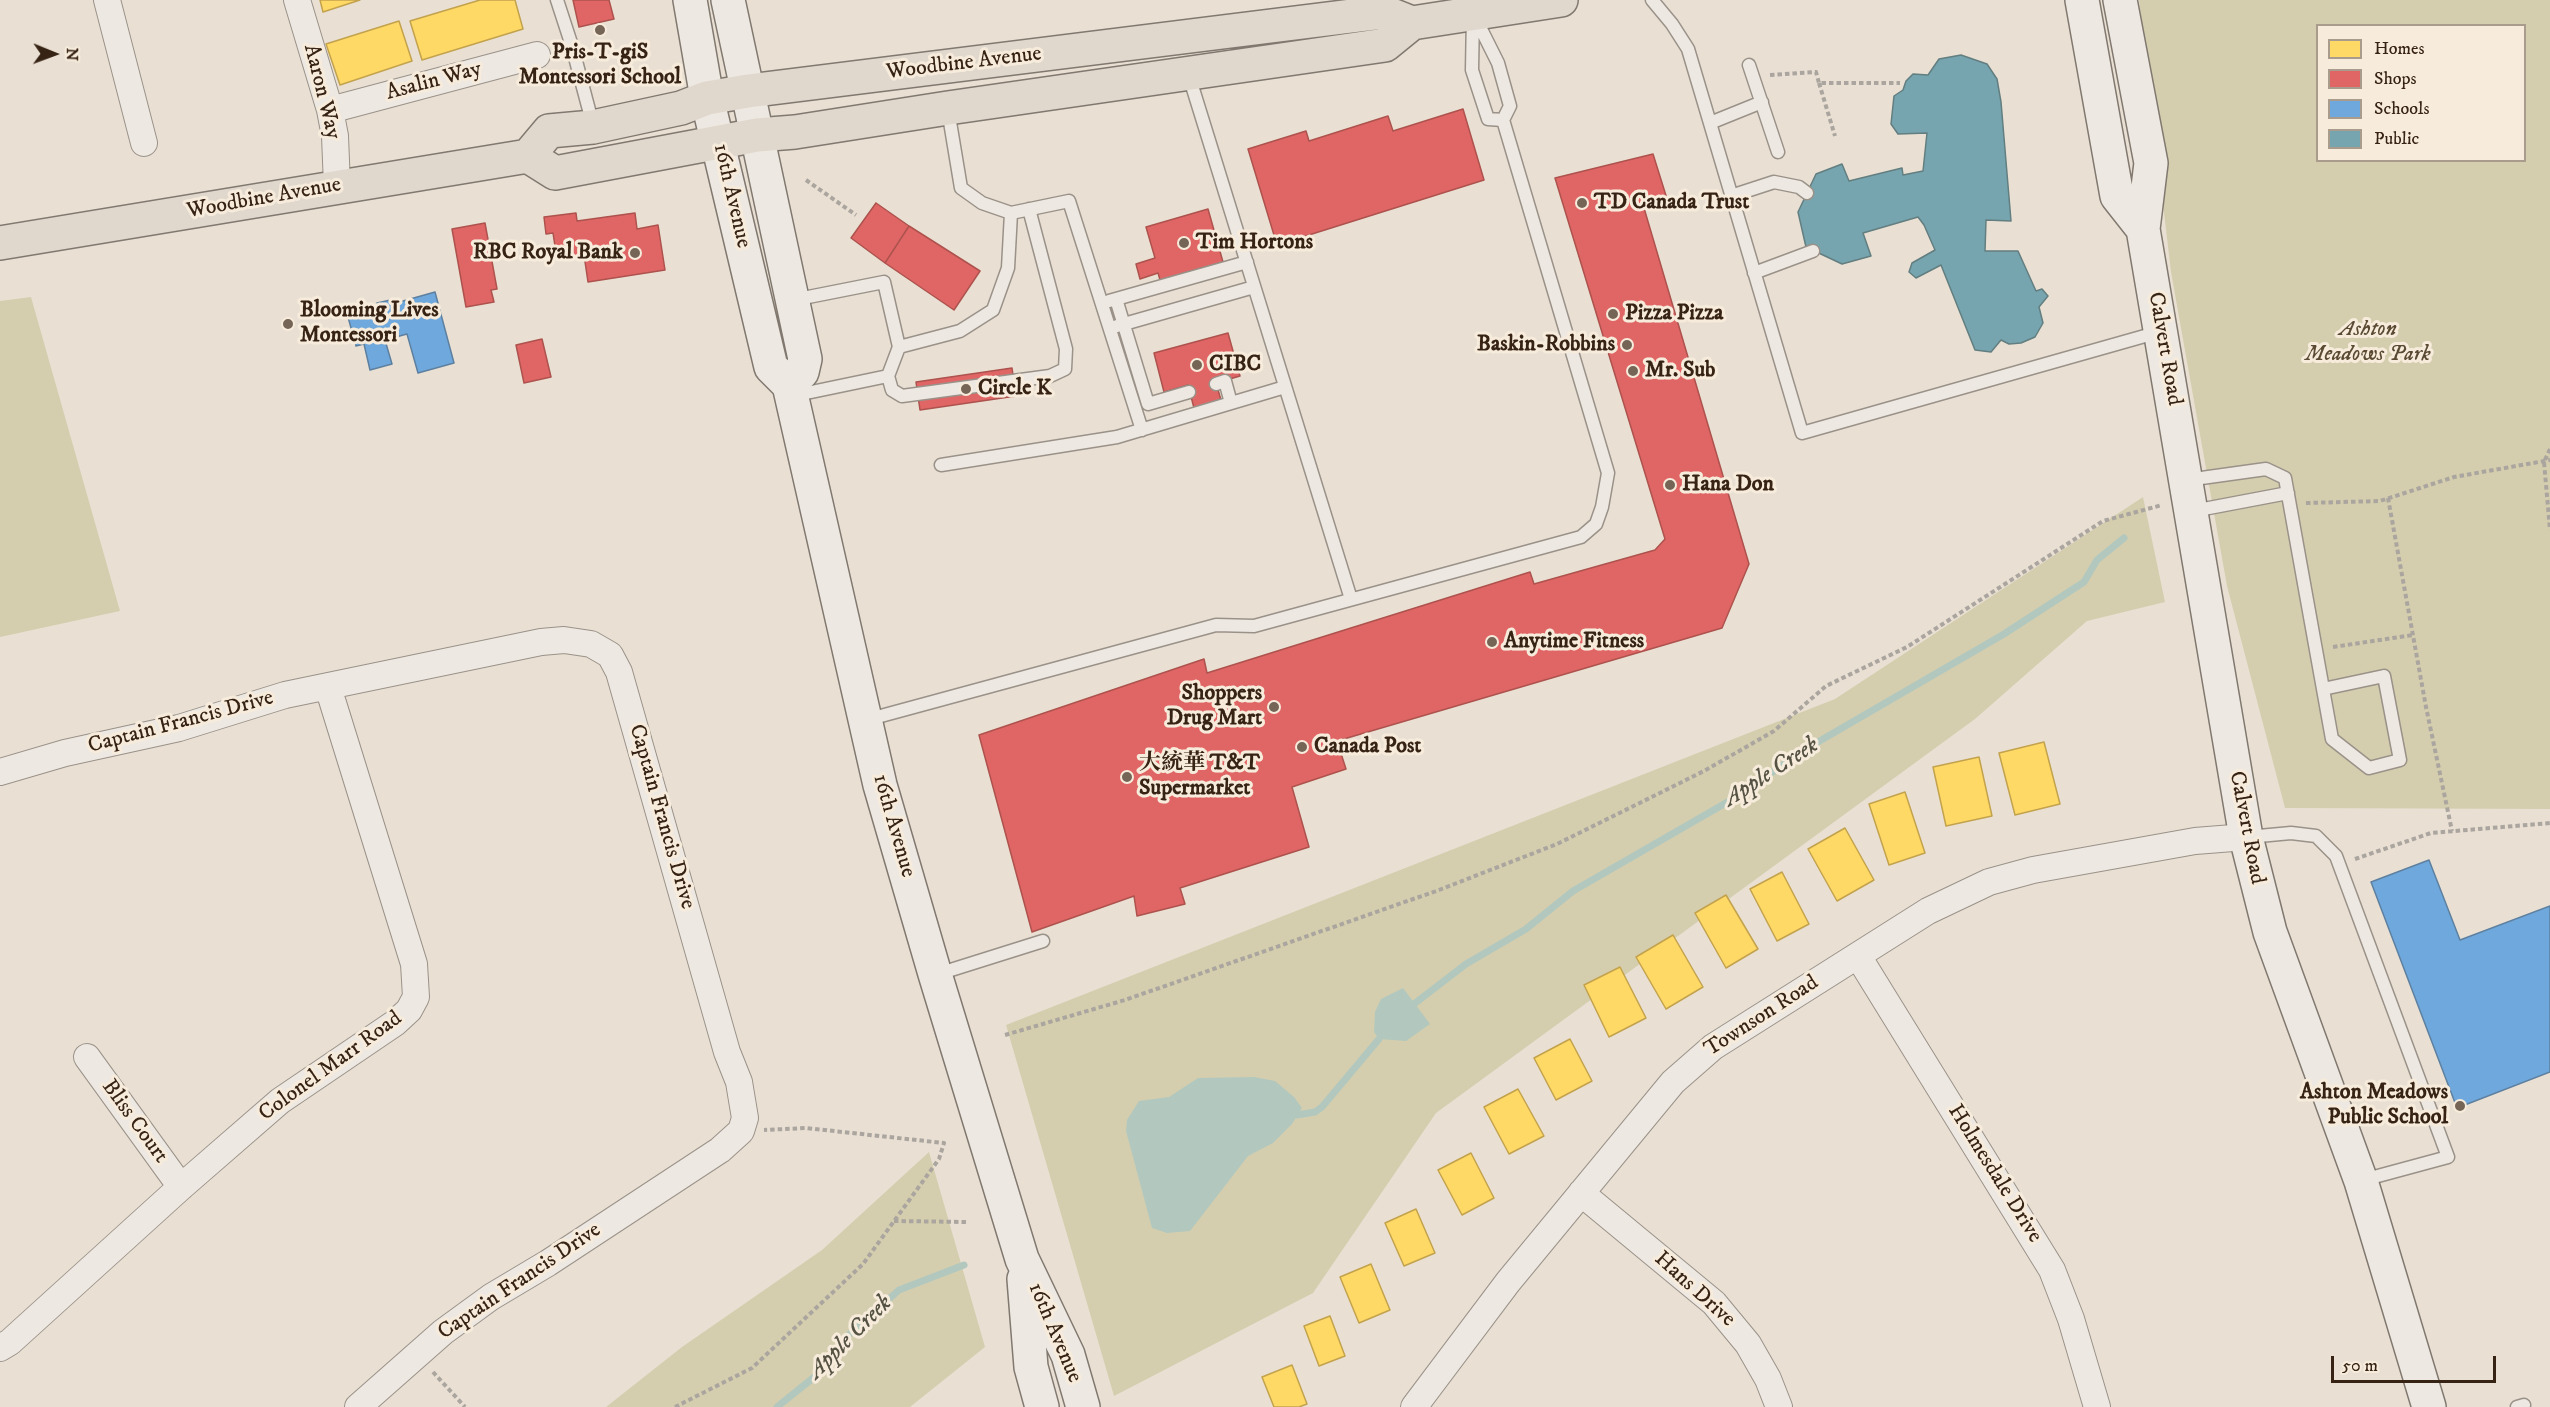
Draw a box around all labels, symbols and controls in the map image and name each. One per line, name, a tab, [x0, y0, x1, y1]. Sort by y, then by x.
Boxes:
marker: Pris-T-giS Montessori School	[593, 23, 607, 37]
north arrow	[24, 24, 84, 84]
legend	[2316, 24, 2526, 162]
text: Homes	[2374, 38, 2425, 60]
place label: Pris-T-giS Montessori School	[519, 40, 681, 92]
street label: Woodbine Avenue	[885, 41, 1043, 87]
street label: Aaron Way	[296, 42, 346, 142]
text: N	[62, 48, 82, 61]
street label: Asalin Way	[383, 57, 485, 107]
text: Shops	[2374, 68, 2417, 90]
text: Schools	[2374, 98, 2429, 120]
text: Public	[2374, 128, 2419, 150]
street label: 16th Avenue	[706, 141, 756, 251]
street label: Woodbine Avenue	[185, 172, 343, 226]
place label: TD Canada Trust	[1594, 190, 1749, 216]
marker: TD Canada Trust	[1575, 196, 1589, 210]
place label: Tim Hortons	[1196, 230, 1313, 256]
marker: Tim Hortons	[1177, 236, 1191, 250]
place label: RBC Royal Bank	[473, 240, 623, 266]
marker: RBC Royal Bank	[628, 246, 642, 260]
street label: Calvert Road	[2141, 290, 2187, 408]
place label: Blooming Lives Montessori	[300, 298, 438, 350]
place label: Pizza Pizza	[1625, 301, 1723, 327]
marker: Pizza Pizza	[1606, 307, 1620, 321]
marker: Blooming Lives Montessori	[281, 317, 295, 331]
park label: Ashton Meadows Park	[2305, 317, 2431, 368]
place label: Baskin-Robbins	[1477, 332, 1615, 358]
marker: Baskin-Robbins	[1620, 338, 1634, 352]
place label: CIBC	[1209, 352, 1261, 378]
marker: CIBC	[1190, 358, 1204, 372]
place label: Mr. Sub	[1645, 358, 1715, 384]
marker: Mr. Sub	[1626, 364, 1640, 378]
place label: Circle K	[978, 376, 1052, 402]
marker: Circle K	[959, 382, 973, 396]
place label: Hana Don	[1682, 472, 1774, 498]
marker: Hana Don	[1663, 478, 1677, 492]
place label: Anytime Fitness	[1504, 629, 1644, 655]
marker: Anytime Fitness	[1485, 635, 1499, 649]
place label: Shoppers Drug Mart	[1167, 681, 1262, 732]
street label: Captain Francis Drive	[85, 686, 277, 760]
marker: Shoppers Drug Mart	[1267, 700, 1281, 714]
street label: Captain Francis Drive	[622, 722, 700, 912]
water label: Apple Creek	[1719, 732, 1825, 814]
place label: Canada Post	[1314, 734, 1421, 760]
marker: Canada Post	[1295, 740, 1309, 754]
place label: 大統華 T&T Supermarket	[1139, 751, 1260, 802]
street label: Calvert Road	[2222, 769, 2270, 887]
marker: 大統華 T&T Supermarket	[1120, 770, 1134, 784]
street label: 16th Avenue	[866, 771, 920, 881]
street label: Townson Road	[1700, 970, 1824, 1064]
street label: Colonel Marr Road	[254, 1006, 408, 1128]
street label: Bliss Court	[95, 1075, 173, 1169]
place label: Ashton Meadows Public School	[2300, 1080, 2448, 1132]
marker: Ashton Meadows Public School	[2453, 1099, 2467, 1113]
street label: Holmesdale Drive	[1941, 1100, 2047, 1248]
street label: Captain Francis Drive	[434, 1218, 606, 1346]
street label: Hans Drive	[1648, 1247, 1740, 1333]
street label: 16th Avenue	[1021, 1279, 1087, 1387]
water label: Apple Creek	[803, 1290, 899, 1386]
scale bar	[2334, 1344, 2499, 1382]
text: 50 m	[2342, 1355, 2378, 1377]

